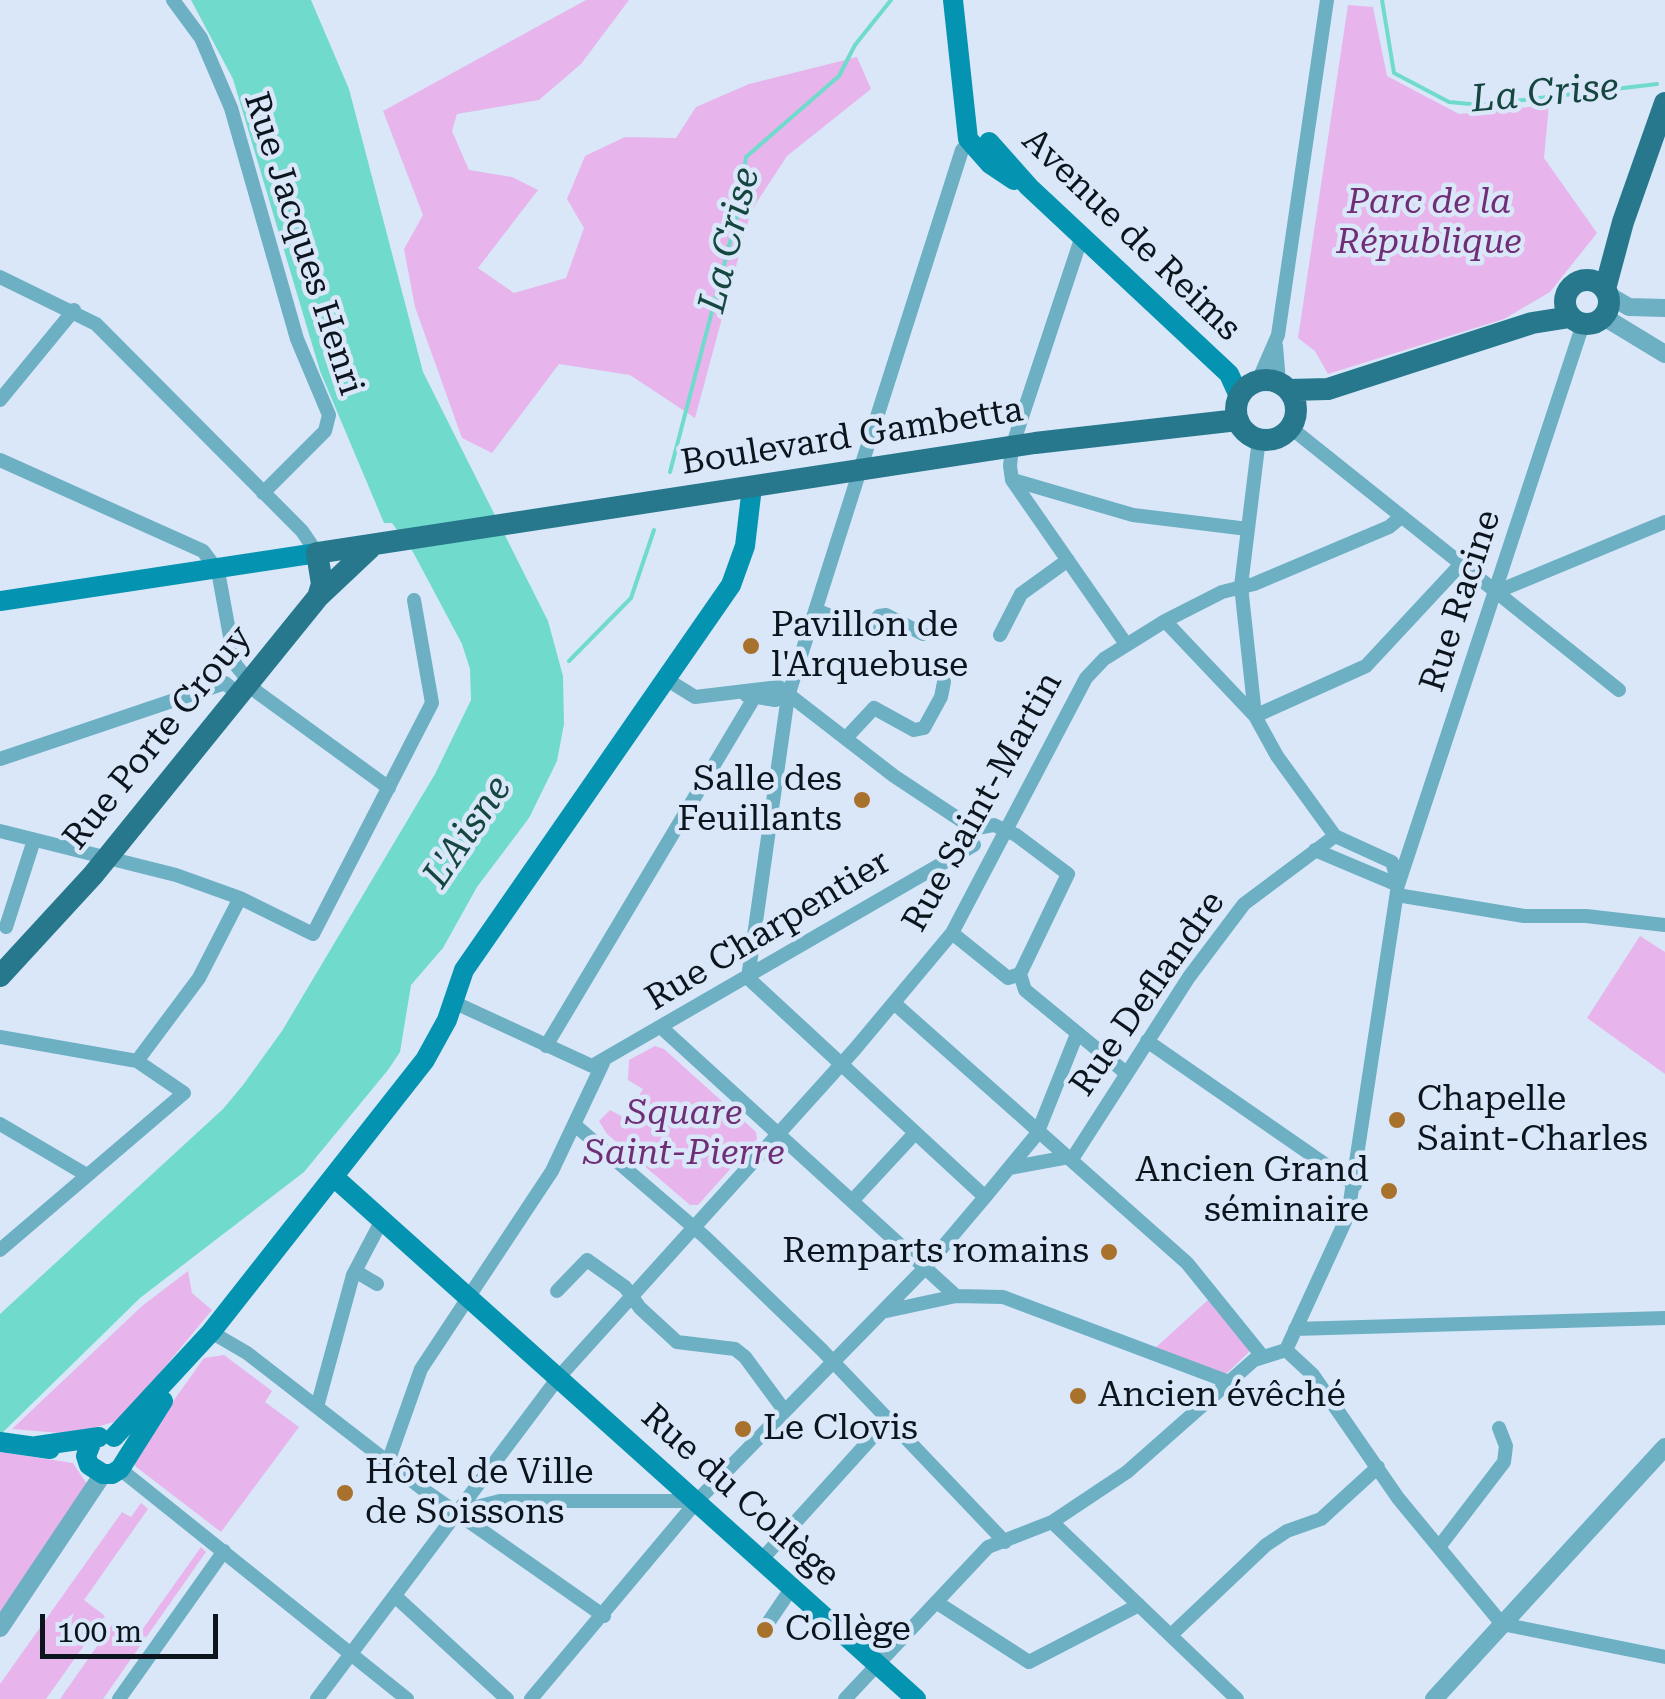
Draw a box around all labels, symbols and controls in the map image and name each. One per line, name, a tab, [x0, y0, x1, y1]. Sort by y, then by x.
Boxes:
water label: La Crise	[1469, 65, 1621, 123]
street label: Rue Jacques Henri	[234, 87, 372, 401]
street label: Avenue de Reims	[1013, 120, 1249, 350]
water label: La Crise	[690, 163, 770, 317]
park label: Parc de la République	[1336, 182, 1522, 264]
street label: Boulevard Gambetta	[678, 389, 1026, 485]
street label: Rue Racine	[1412, 505, 1510, 697]
place label: Pavillon de l'Arquebuse	[771, 605, 968, 687]
street label: Rue Porte Crouy	[55, 618, 261, 858]
marker: Pavillon de l'Arquebuse	[740, 635, 762, 657]
street label: Rue Saint-Martin	[894, 665, 1072, 939]
place label: Salle des Feuillants	[678, 759, 842, 841]
water label: L'Aisne	[414, 768, 522, 896]
marker: Salle des Feuillants	[851, 789, 873, 811]
street label: Rue Charpentier	[638, 842, 898, 1020]
street label: Rue Deflandre	[1062, 883, 1234, 1105]
place label: Chapelle Saint-Charles	[1417, 1079, 1648, 1161]
park label: Square Saint-Pierre	[583, 1093, 785, 1175]
marker: Chapelle Saint-Charles	[1386, 1109, 1408, 1131]
place label: Ancien Grand séminaire	[1135, 1150, 1369, 1232]
marker: Ancien Grand séminaire	[1378, 1180, 1400, 1202]
place label: Remparts romains	[782, 1231, 1089, 1273]
marker: Remparts romains	[1098, 1241, 1120, 1263]
place label: Ancien évêché	[1098, 1375, 1346, 1417]
marker: Ancien évêché	[1067, 1385, 1089, 1407]
street label: Rue du Collège	[632, 1396, 848, 1596]
place label: Le Clovis	[763, 1408, 918, 1450]
marker: Le Clovis	[732, 1418, 754, 1440]
place label: Hôtel de Ville de Soissons	[365, 1452, 594, 1534]
marker: Hôtel de Ville de Soissons	[334, 1482, 356, 1504]
scale bar	[45, 1594, 222, 1656]
place label: Collège	[785, 1609, 911, 1651]
text: 100 m	[57, 1614, 142, 1649]
marker: Collège	[754, 1619, 776, 1641]

